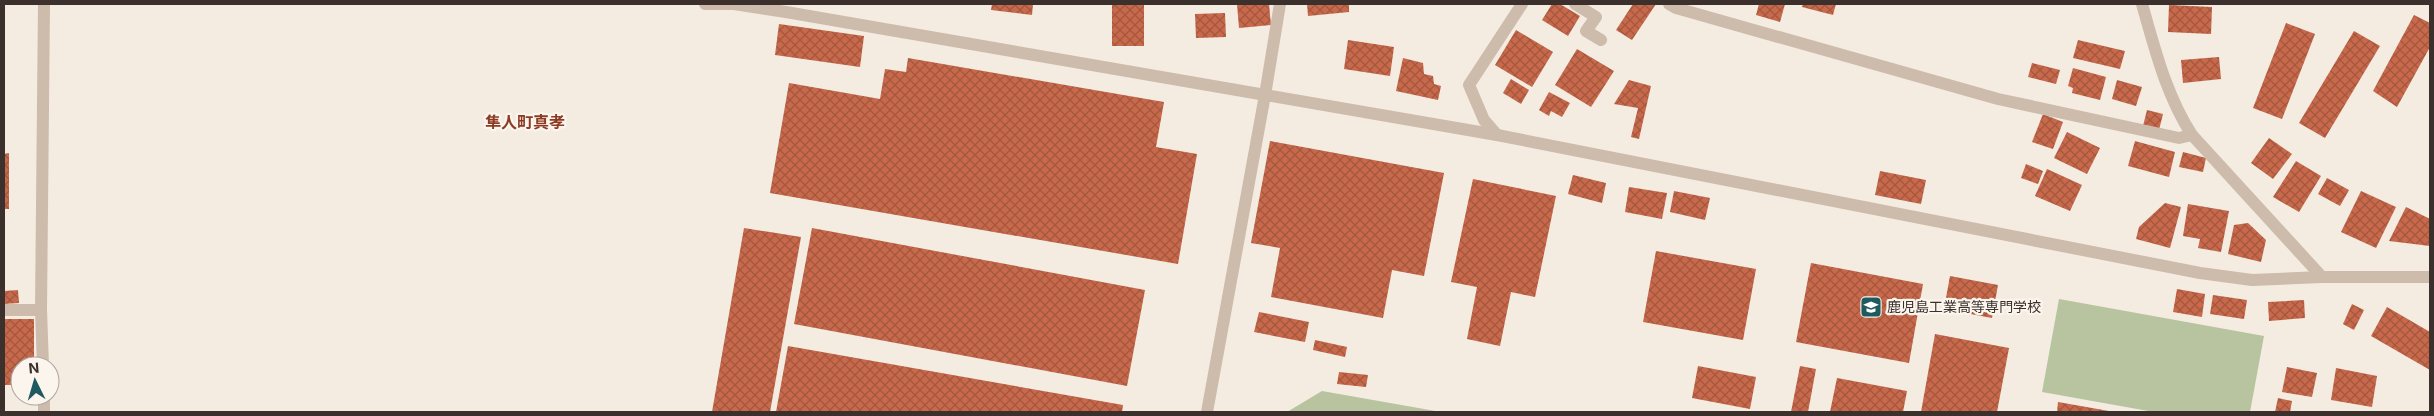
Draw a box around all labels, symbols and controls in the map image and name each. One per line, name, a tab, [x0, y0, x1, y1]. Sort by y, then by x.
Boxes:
district label: 隼人町真孝	[485, 112, 565, 132]
school or university icon: 鹿児島工業高等専門学校	[1859, 295, 1883, 319]
place label: 鹿児島工業高等専門学校	[1887, 298, 2041, 315]
north arrow	[10, 356, 60, 406]
text: N	[28, 359, 40, 376]

